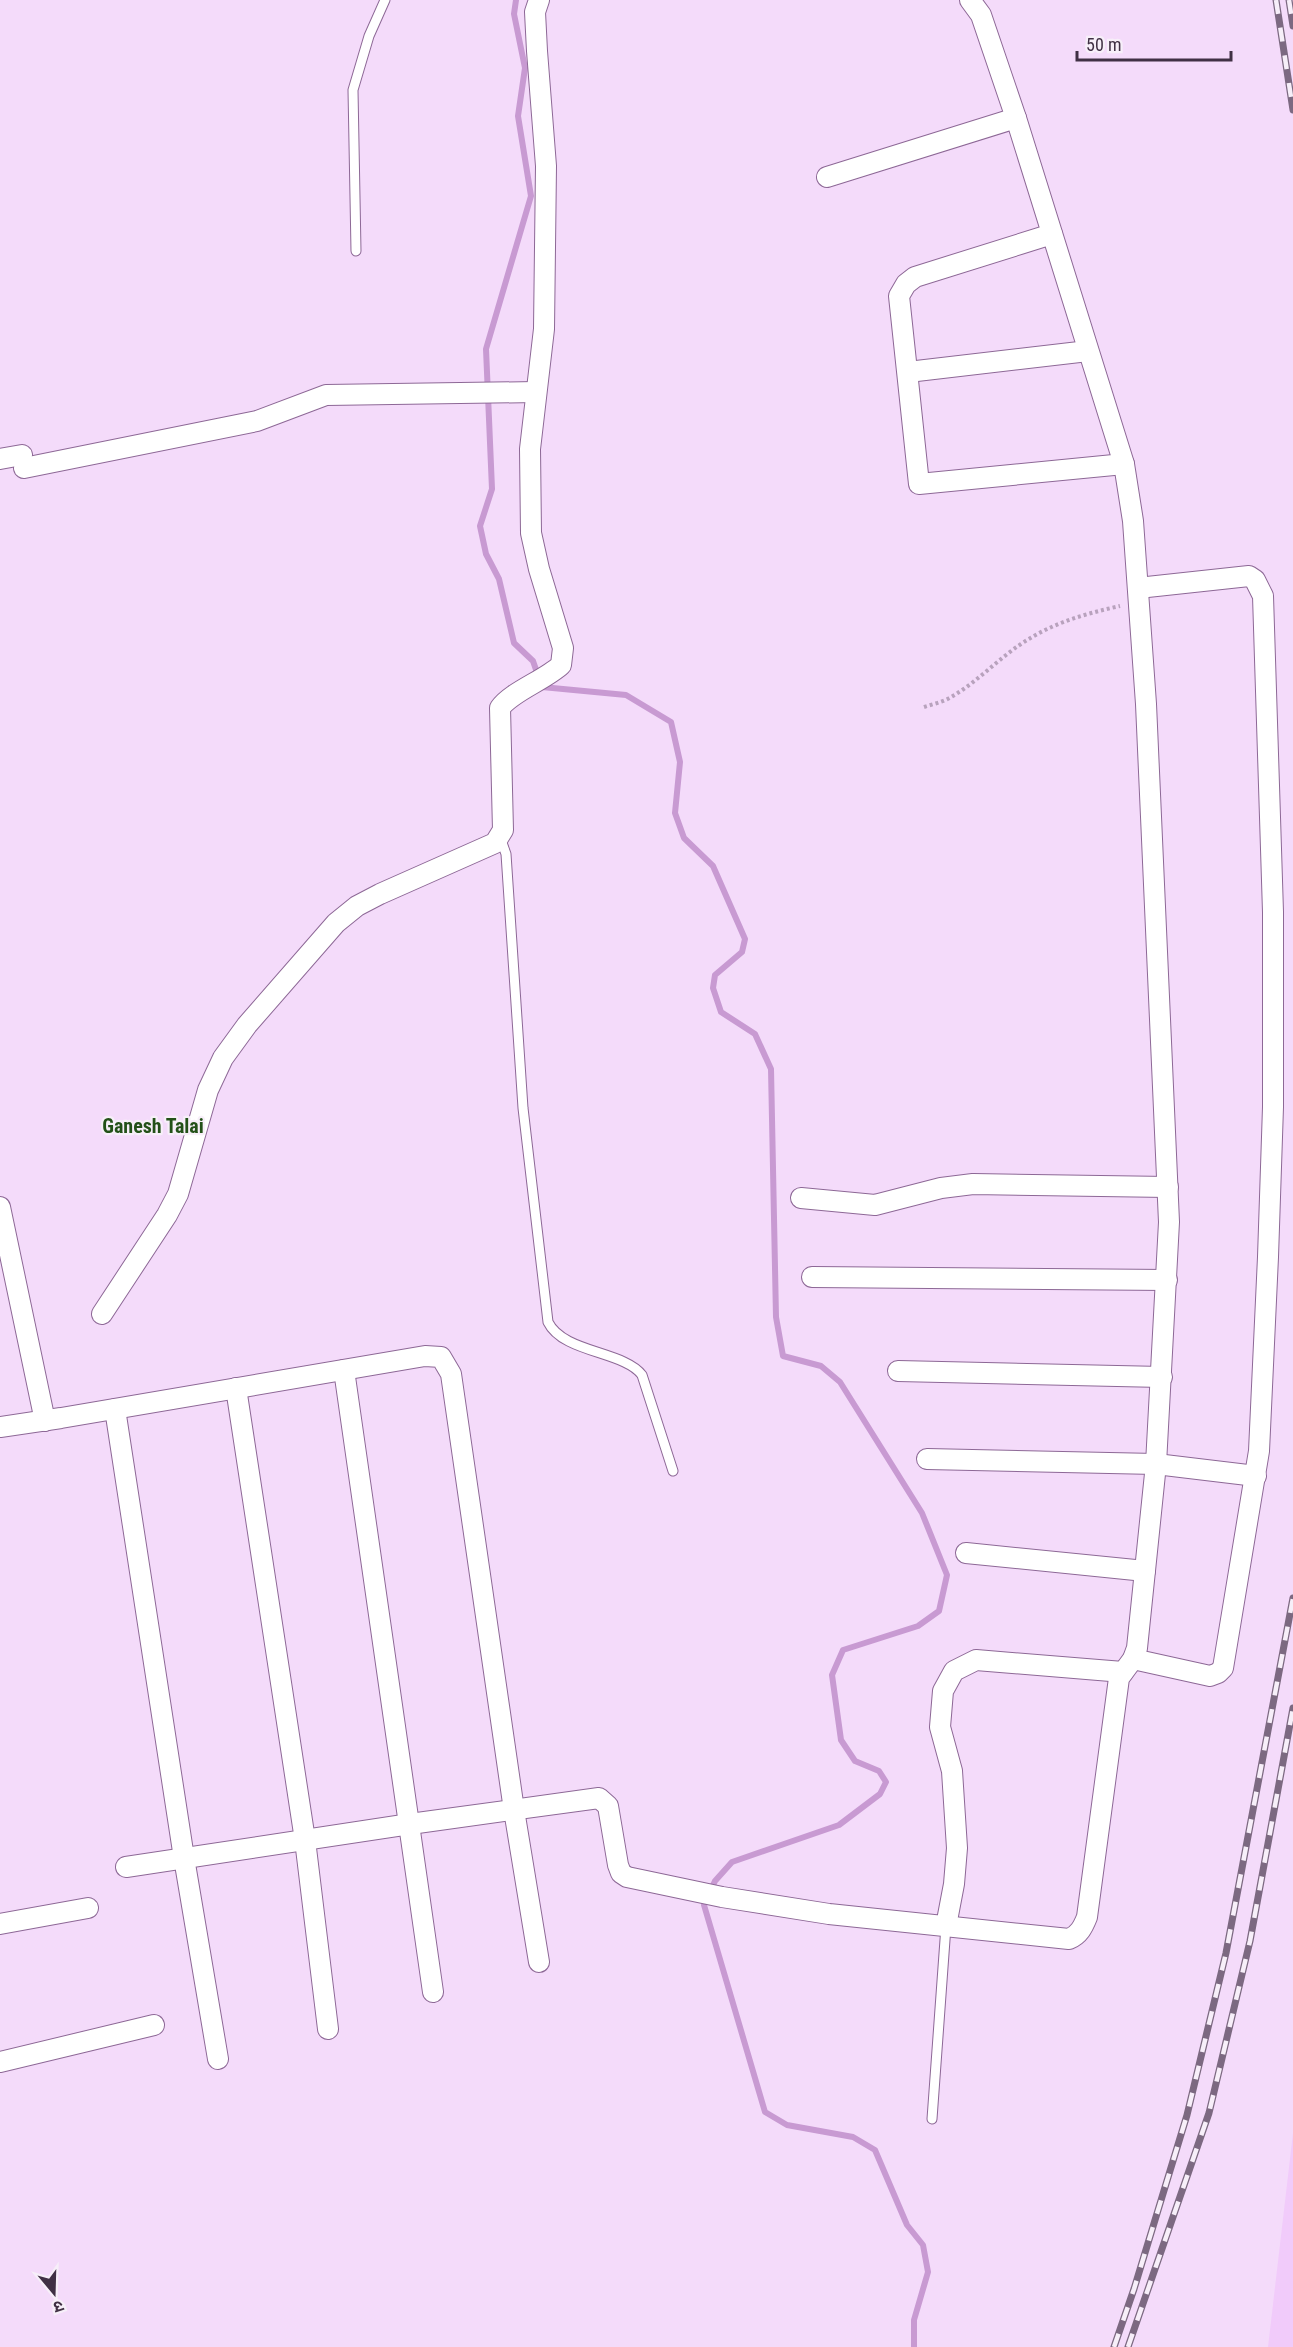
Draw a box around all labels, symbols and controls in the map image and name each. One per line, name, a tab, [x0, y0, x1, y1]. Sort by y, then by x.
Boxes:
scale bar	[1077, 24, 1232, 62]
text: 50 m	[1086, 34, 1121, 55]
district label: Ganesh Talai	[102, 1114, 204, 1138]
north arrow	[24, 2263, 84, 2323]
text: उ	[51, 2296, 66, 2317]

